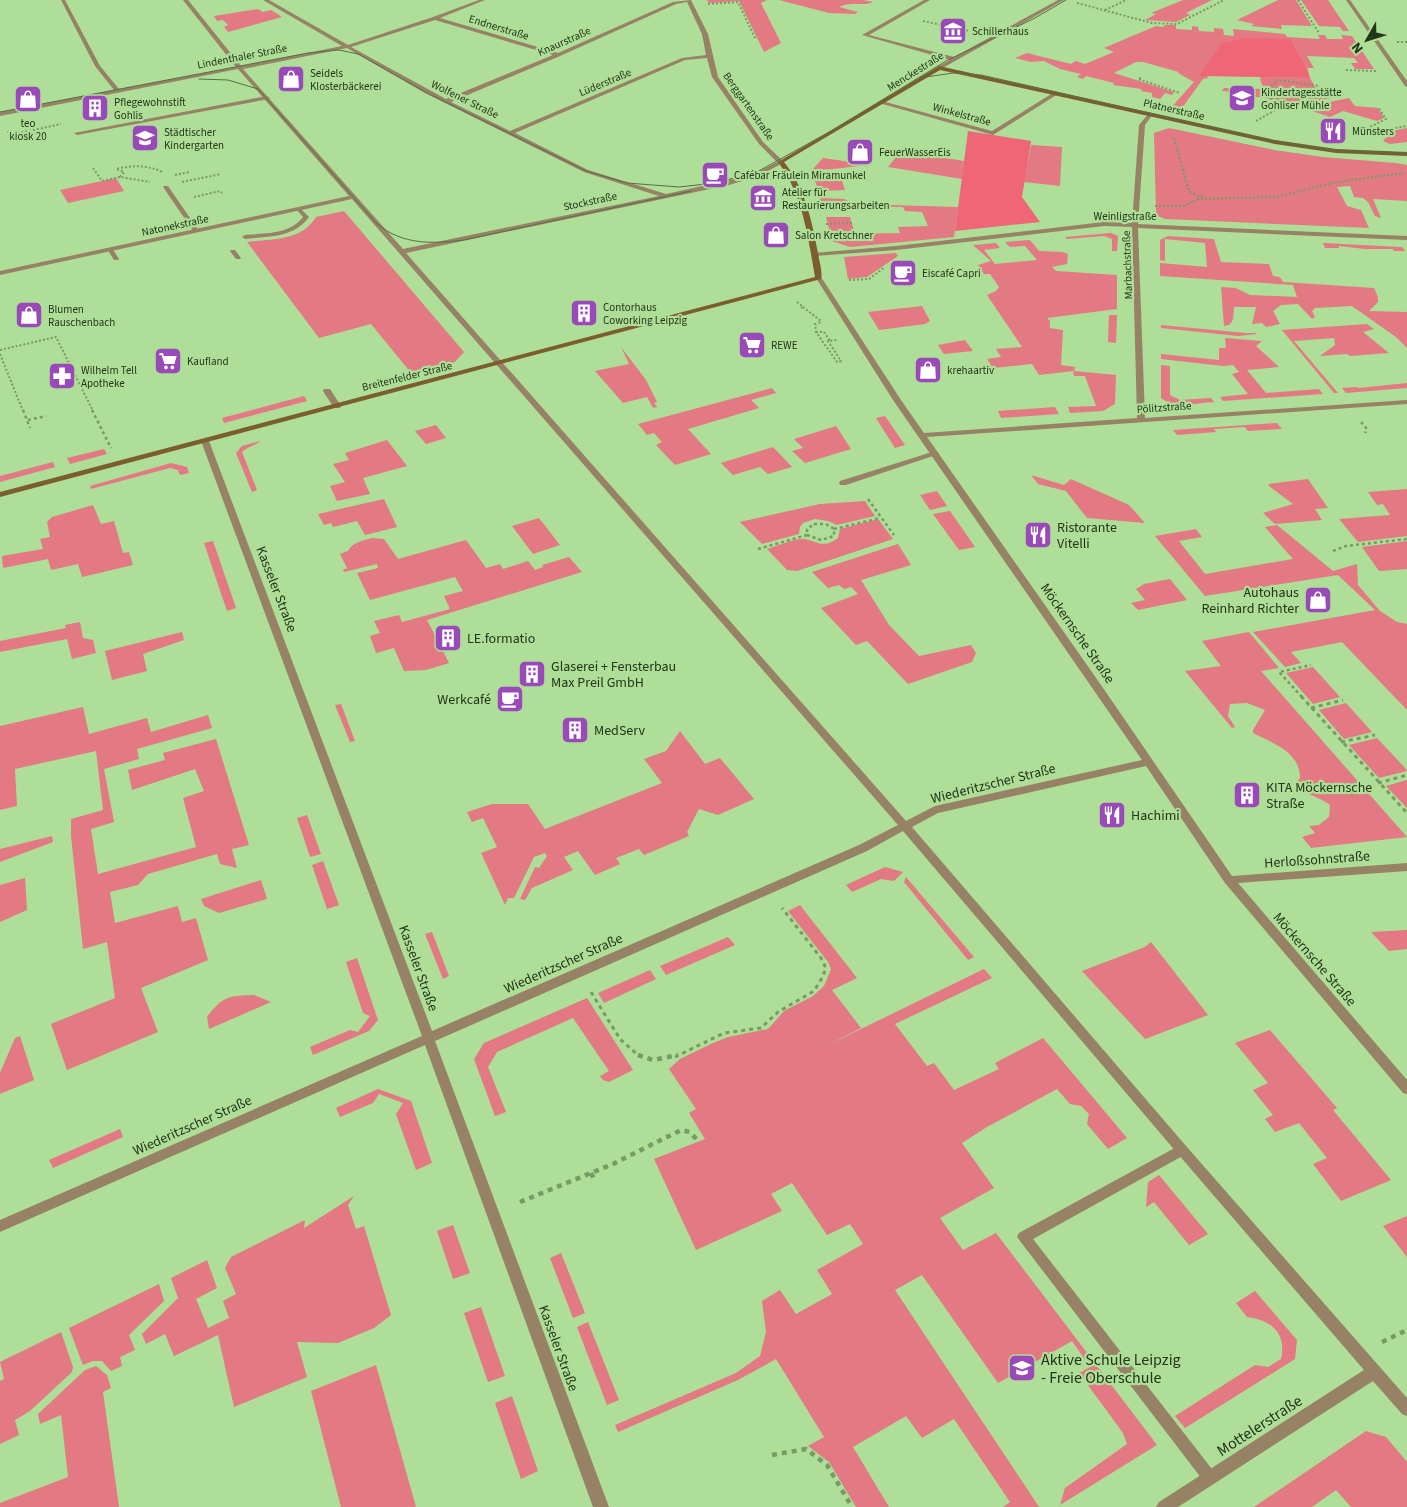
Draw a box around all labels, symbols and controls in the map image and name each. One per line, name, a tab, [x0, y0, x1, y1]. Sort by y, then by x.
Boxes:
street label: Endnerstraße	[467, 11, 531, 44]
north arrow	[1342, 15, 1392, 65]
museum icon: Schillerhaus	[938, 16, 968, 46]
street label: Knaurstraße	[535, 23, 594, 60]
place label: Schillerhaus	[972, 24, 1029, 39]
text: N	[1347, 38, 1368, 57]
street label: Lindenthaler Straße	[196, 40, 289, 73]
street label: Menckestraße	[884, 48, 947, 95]
shop icon: Seidels Klosterbäckerei	[276, 64, 306, 94]
street label: Lüderstraße	[577, 64, 634, 100]
place label: Seidels Klosterbäckerei	[310, 66, 381, 94]
street label: Berggartenstraße	[720, 69, 778, 144]
street label: Wolfener Straße	[428, 77, 502, 123]
school or university icon: Kindertagesstätte Gohliser Mühle	[1227, 83, 1257, 113]
shop icon: teo kiosk 20	[13, 84, 43, 114]
place label: Kindertagesstätte Gohliser Mühle	[1261, 85, 1342, 113]
building icon: Pflegewohnstift Gohlis	[80, 93, 110, 123]
place label: Pflegewohnstift Gohlis	[114, 95, 186, 123]
street label: Platnerstraße	[1142, 95, 1206, 124]
street label: Winkelstraße	[931, 99, 993, 130]
place label: teo kiosk 20	[9, 116, 47, 144]
restaurant icon: Münsters	[1318, 116, 1348, 146]
school or university icon: Städtischer Kindergarten	[130, 123, 160, 153]
place label: Münsters	[1352, 124, 1394, 139]
place label: Städtischer Kindergarten	[164, 125, 224, 153]
shop icon: FeuerWasserEis	[845, 137, 875, 167]
place label: FeuerWasserEis	[879, 145, 951, 160]
cafe icon: Cafébar Fräulein Miramunkel	[700, 160, 730, 190]
place label: Cafébar Fräulein Miramunkel	[734, 168, 866, 183]
museum icon: Atelier für Restaurierungsarbeiten	[748, 183, 778, 213]
place label: Atelier für Restaurierungsarbeiten	[782, 185, 890, 213]
street label: Stockstraße	[562, 188, 619, 215]
street label: Weinligstraße	[1094, 209, 1157, 224]
street label: Natonekstraße	[140, 211, 210, 240]
shop icon: Salon Kretschner	[761, 220, 791, 250]
place label: Salon Kretschner	[795, 228, 874, 243]
street label: Marbachstraße	[1119, 230, 1136, 300]
cafe icon: Eiscafé Capri	[888, 258, 918, 288]
place label: Eiscafé Capri	[922, 266, 981, 281]
building icon: Contorhaus Coworking Leipzig	[569, 298, 599, 328]
shop icon: Blumen Rauschenbach	[14, 300, 44, 330]
place label: Contorhaus Coworking Leipzig	[603, 300, 688, 328]
place label: Blumen Rauschenbach	[48, 302, 115, 330]
supermarket icon: REWE	[737, 330, 767, 360]
place label: REWE	[771, 338, 798, 353]
supermarket icon: Kaufland	[153, 346, 183, 376]
place label: Kaufland	[187, 354, 229, 369]
shop icon: krehaartiv	[913, 355, 943, 385]
street label: Breitenfelder Straße	[360, 358, 454, 395]
pharmacy icon: Wilhelm Tell Apotheke	[47, 361, 77, 391]
place label: Wilhelm Tell Apotheke	[81, 363, 137, 391]
place label: krehaartiv	[947, 363, 994, 378]
street label: Pölitzstraße	[1136, 398, 1192, 417]
place label: Ristorante Vitelli	[1057, 518, 1117, 554]
restaurant icon: Ristorante Vitelli	[1023, 520, 1053, 550]
street label: Kasseler Straße	[251, 544, 302, 635]
street label: Möckernsche Straße	[1035, 579, 1119, 688]
place label: Autohaus Reinhard Richter	[1201, 583, 1299, 619]
shop icon: Autohaus Reinhard Richter	[1303, 585, 1333, 615]
building icon: LE.formatio	[433, 623, 463, 653]
place label: LE.formatio	[467, 629, 535, 649]
place label: Glaserei + Fensterbau Max Preil GmbH	[551, 657, 676, 693]
building icon: Glaserei + Fensterbau Max Preil GmbH	[517, 659, 547, 689]
cafe icon: Werkcafé	[495, 684, 525, 714]
place label: Werkcafé	[437, 690, 491, 710]
building icon: MedServ	[560, 715, 590, 745]
place label: MedServ	[594, 721, 646, 741]
street label: Wiederitzscher Straße	[929, 759, 1058, 809]
place label: KITA Möckernsche Straße	[1266, 778, 1372, 814]
building icon: KITA Möckernsche Straße	[1232, 780, 1262, 810]
restaurant icon: Hachimi	[1097, 800, 1127, 830]
place label: Hachimi	[1131, 806, 1180, 826]
street label: Herloßsohnstraße	[1264, 846, 1371, 874]
street label: Möckernsche Straße	[1268, 908, 1361, 1011]
street label: Kasseler Straße	[393, 922, 443, 1014]
street label: Wiederitzscher Straße	[501, 929, 626, 999]
street label: Wiederitzscher Straße	[130, 1091, 255, 1161]
street label: Kasseler Straße	[533, 1302, 583, 1394]
place label: Aktive Schule Leipzig - Freie Oberschule	[1041, 1349, 1181, 1389]
school or university icon: Aktive Schule Leipzig - Freie Oberschule	[1007, 1353, 1037, 1383]
street label: Mottelerstraße	[1212, 1390, 1307, 1462]

